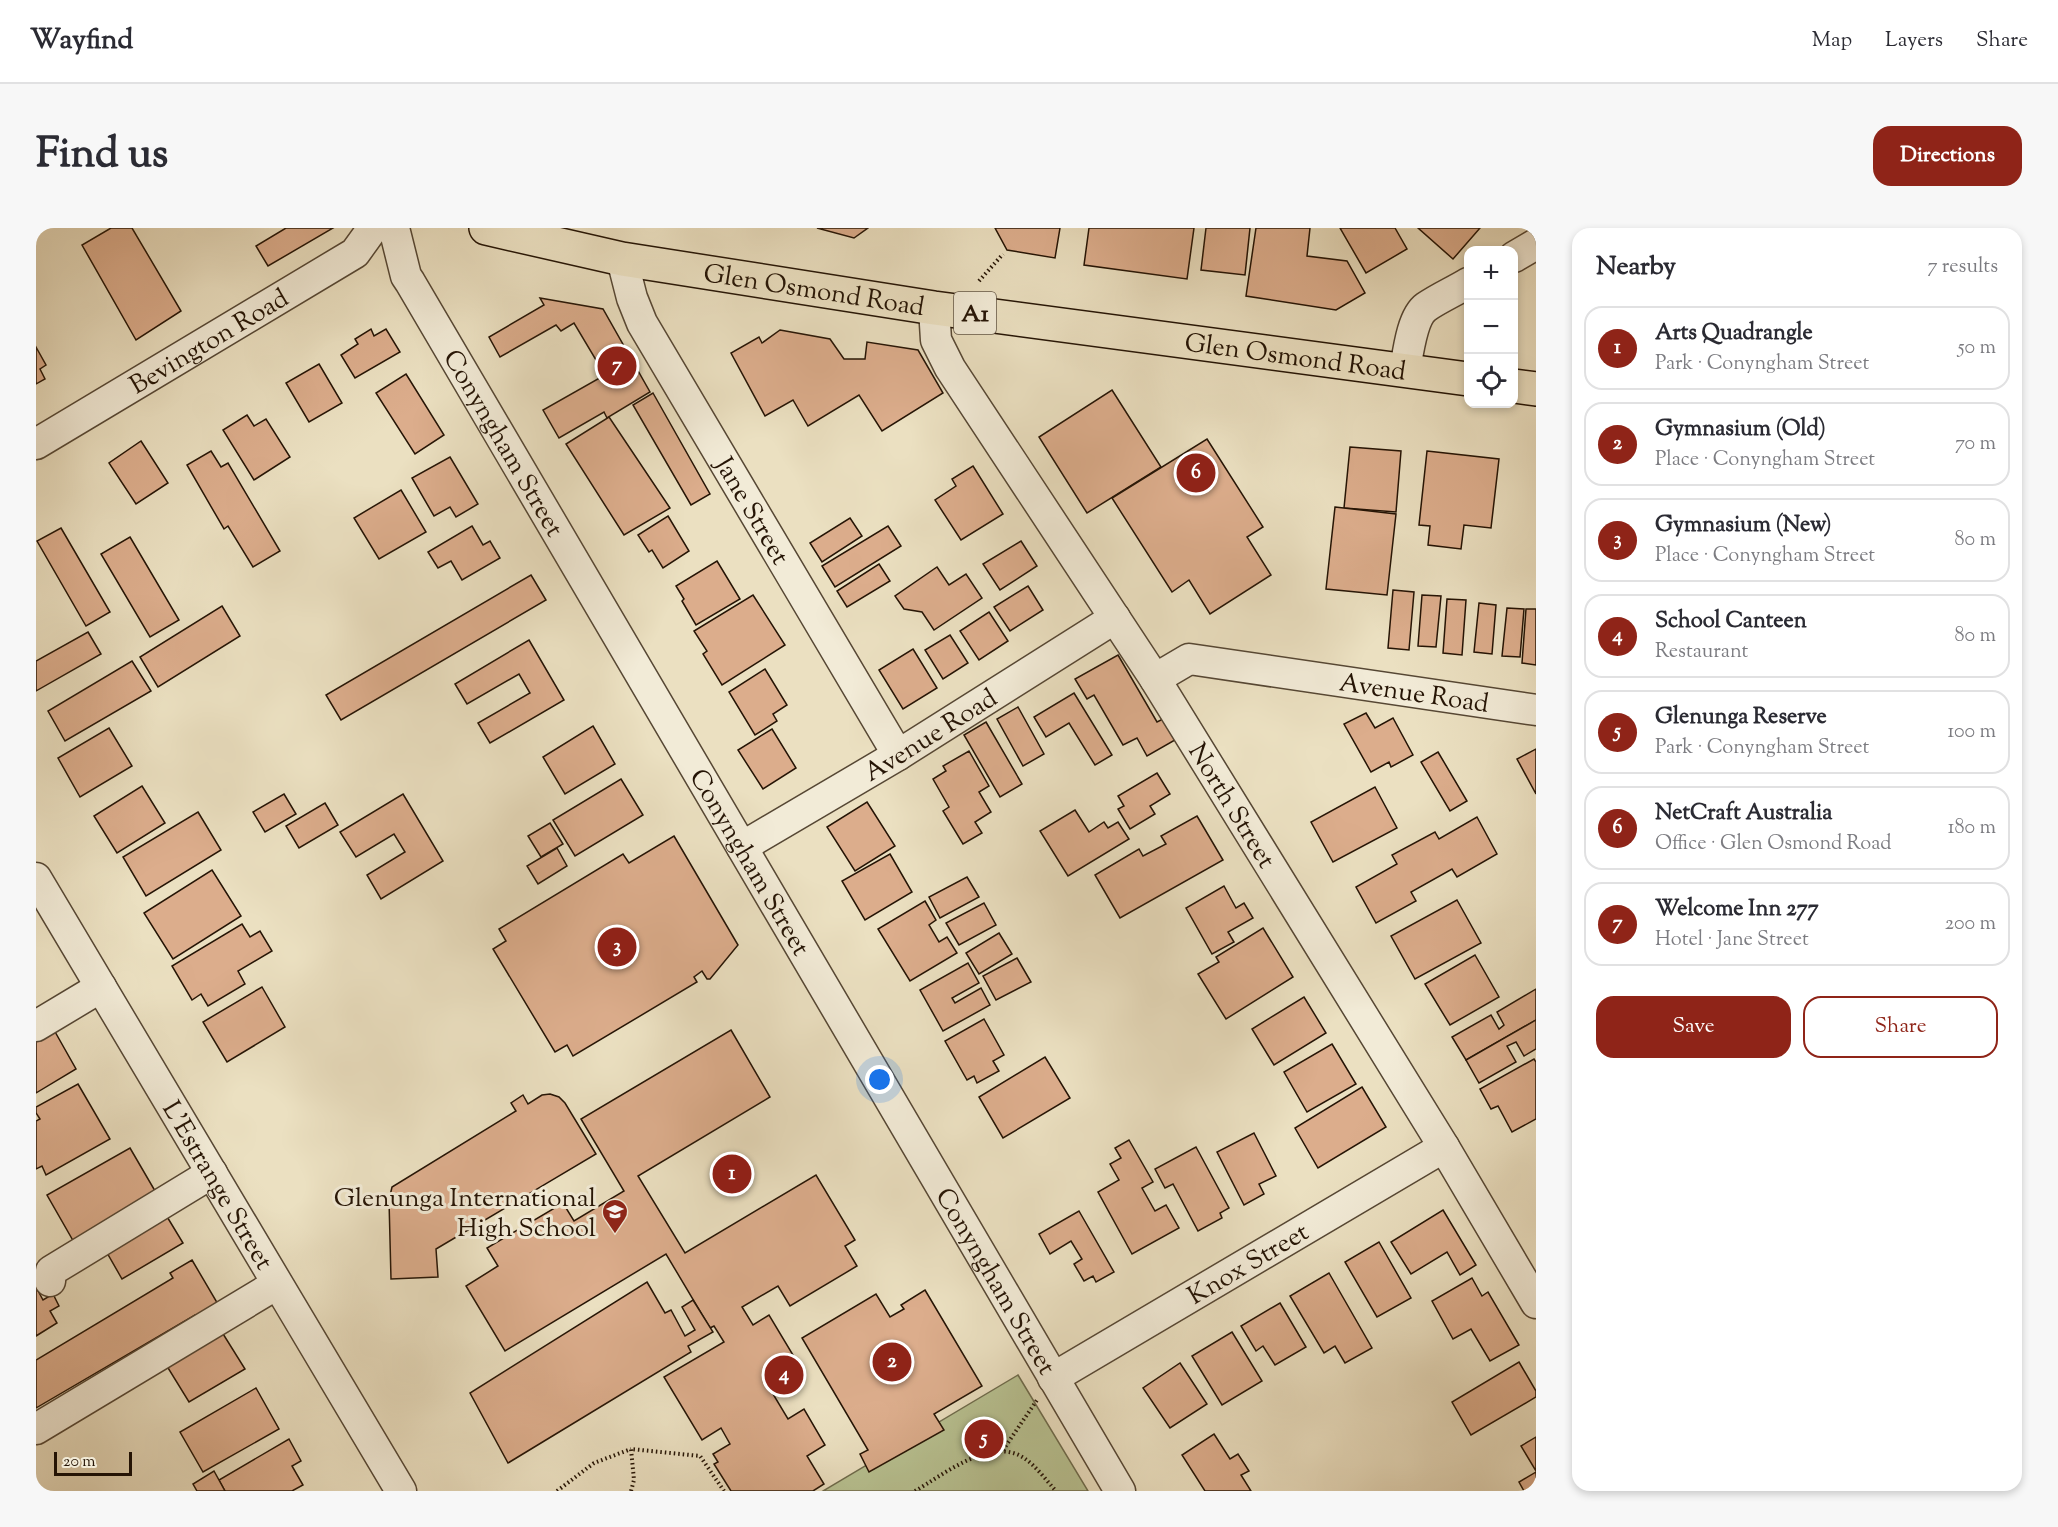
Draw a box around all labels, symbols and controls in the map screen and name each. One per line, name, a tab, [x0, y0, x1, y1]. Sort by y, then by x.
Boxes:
text: Wayfind	[30, 21, 133, 61]
text: Map	[1812, 26, 1852, 56]
text: Layers	[1885, 26, 1943, 56]
text: Share	[1976, 26, 2028, 56]
text: Find us	[36, 126, 168, 186]
button: Directions	[1873, 126, 2022, 186]
map controls	[1464, 246, 1518, 408]
button: +	[1464, 246, 1518, 300]
text: Nearby	[1596, 249, 1676, 286]
text: 7 results	[1927, 253, 1998, 282]
street label: Glen Osmond Road	[701, 256, 927, 327]
street label: Bevington Road	[123, 281, 296, 405]
road number: A1	[954, 292, 996, 334]
button: −	[1464, 300, 1518, 354]
text: Arts Quadrangle	[1655, 318, 1813, 350]
street label: Glen Osmond Road	[1182, 326, 1408, 392]
text: 1	[1614, 334, 1621, 363]
text: 50 m	[1958, 334, 1996, 363]
street label: Conyngham Street	[433, 343, 572, 545]
pin: 7	[598, 344, 636, 388]
text: Park · Conyngham Street	[1655, 350, 1869, 379]
button: locate	[1464, 354, 1518, 408]
text: Gymnasium (Old)	[1655, 414, 1826, 446]
text: 2	[1613, 430, 1622, 459]
text: 70 m	[1955, 430, 1996, 459]
text: Place · Conyngham Street	[1655, 446, 1875, 475]
street label: Jane Street	[703, 449, 797, 573]
pin: 6	[1176, 450, 1216, 496]
text: Gymnasium (New)	[1655, 510, 1831, 542]
text: 3	[1613, 526, 1622, 555]
text: 80 m	[1955, 526, 1996, 555]
text: Place · Conyngham Street	[1655, 542, 1875, 571]
text: School Canteen	[1655, 606, 1807, 638]
text: 4	[1612, 622, 1623, 651]
text: 80 m	[1955, 622, 1996, 651]
text: Restaurant	[1655, 638, 1748, 667]
street label: Avenue Road	[1336, 665, 1491, 724]
street label: Avenue Road	[857, 681, 1005, 792]
text: Glenunga Reserve	[1655, 702, 1827, 734]
text: 5	[1614, 718, 1621, 747]
text: 100 m	[1947, 718, 1996, 747]
text: Park · Conyngham Street	[1655, 734, 1869, 763]
street label: North Street	[1178, 737, 1284, 876]
street label: Conyngham Street	[679, 762, 818, 964]
text: NetCraft Australia	[1655, 798, 1832, 830]
text: 6	[1613, 814, 1622, 843]
text: 180 m	[1948, 814, 1996, 843]
text: Office · Glen Osmond Road	[1655, 830, 1892, 859]
text: Welcome Inn 277	[1655, 894, 1818, 926]
text: 7	[1612, 910, 1623, 939]
text: 200 m	[1945, 910, 1996, 939]
pin: 3	[598, 924, 636, 970]
text: Hotel · Jane Street	[1655, 926, 1809, 955]
button: Save	[1596, 996, 1791, 1058]
button: Share	[1803, 996, 1998, 1058]
your location	[865, 1065, 894, 1094]
street label: L'Estrange Street	[152, 1095, 281, 1278]
pin: 1	[712, 1152, 752, 1196]
place label: Glenunga International High School	[334, 1181, 596, 1248]
street label: Conyngham Street	[925, 1182, 1064, 1383]
school or university icon: Glenunga International High School	[600, 1197, 630, 1235]
street label: Knox Street	[1181, 1215, 1316, 1315]
pin: 2	[872, 1340, 912, 1384]
pin: 4	[764, 1352, 804, 1398]
pin: 5	[964, 1416, 1004, 1462]
scale bar	[54, 1449, 132, 1476]
text: 20 m	[63, 1451, 96, 1474]

